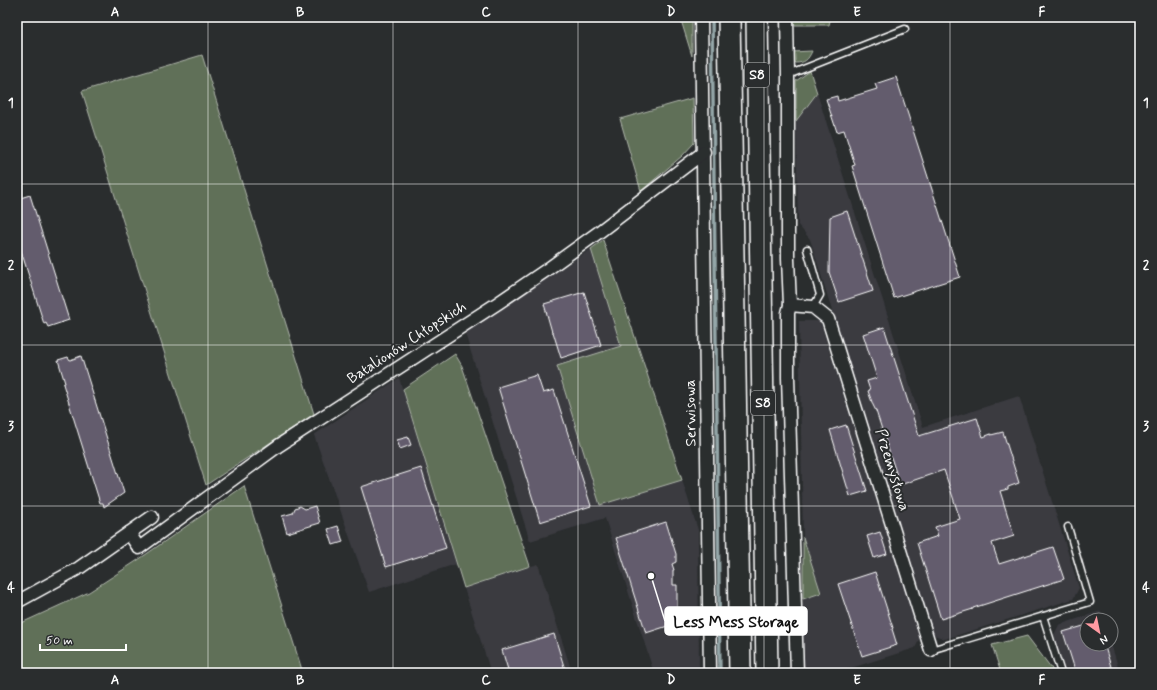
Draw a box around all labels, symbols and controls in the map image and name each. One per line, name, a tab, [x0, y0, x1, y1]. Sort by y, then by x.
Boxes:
text: A	[111, 4, 119, 21]
text: B	[296, 4, 305, 21]
text: C	[481, 4, 491, 21]
text: D	[667, 4, 676, 21]
text: E	[853, 4, 861, 21]
text: F	[1039, 4, 1046, 21]
road number: S8	[745, 63, 769, 87]
text: 1	[8, 95, 14, 112]
text: 1	[1143, 95, 1149, 112]
text: 2	[8, 257, 15, 274]
text: 2	[1143, 257, 1150, 274]
street label: Batalionów Chłopskich	[344, 297, 471, 389]
street label: Serwisowa	[680, 379, 702, 447]
road number: S8	[751, 391, 775, 415]
text: 3	[8, 418, 14, 435]
text: 3	[1143, 418, 1149, 435]
street label: Przemysłowa	[870, 426, 914, 514]
text: 4	[7, 580, 15, 597]
text: 4	[1142, 580, 1150, 597]
callout: Less Mess Storage	[665, 607, 807, 635]
text: Less Mess Storage	[673, 612, 799, 634]
north arrow	[1079, 612, 1119, 652]
scale bar	[40, 626, 126, 652]
text: N	[1097, 632, 1111, 647]
text: 50 m	[46, 633, 73, 649]
text: A	[111, 672, 119, 689]
text: B	[296, 672, 305, 689]
text: C	[481, 672, 491, 689]
text: D	[667, 672, 676, 689]
text: E	[853, 672, 861, 689]
text: F	[1039, 672, 1046, 689]

